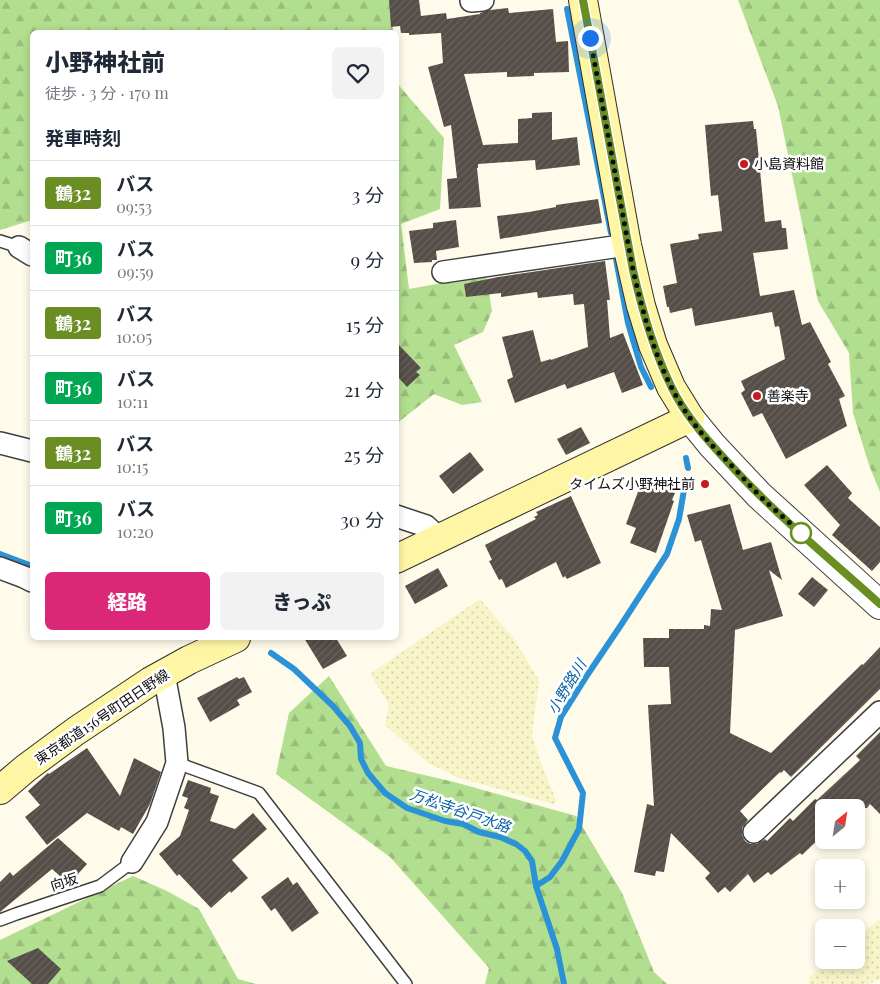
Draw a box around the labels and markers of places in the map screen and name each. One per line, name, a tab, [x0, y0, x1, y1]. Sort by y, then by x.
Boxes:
place label: 小島資料館	[754, 154, 824, 173]
marker: 小島資料館	[738, 158, 750, 170]
place label: 善楽寺	[767, 386, 809, 405]
marker: 善楽寺	[751, 390, 763, 402]
place label: タイムズ小野神社前	[569, 474, 695, 493]
marker: タイムズ小野神社前	[699, 478, 711, 490]
unlabelled marker	[790, 522, 812, 544]

